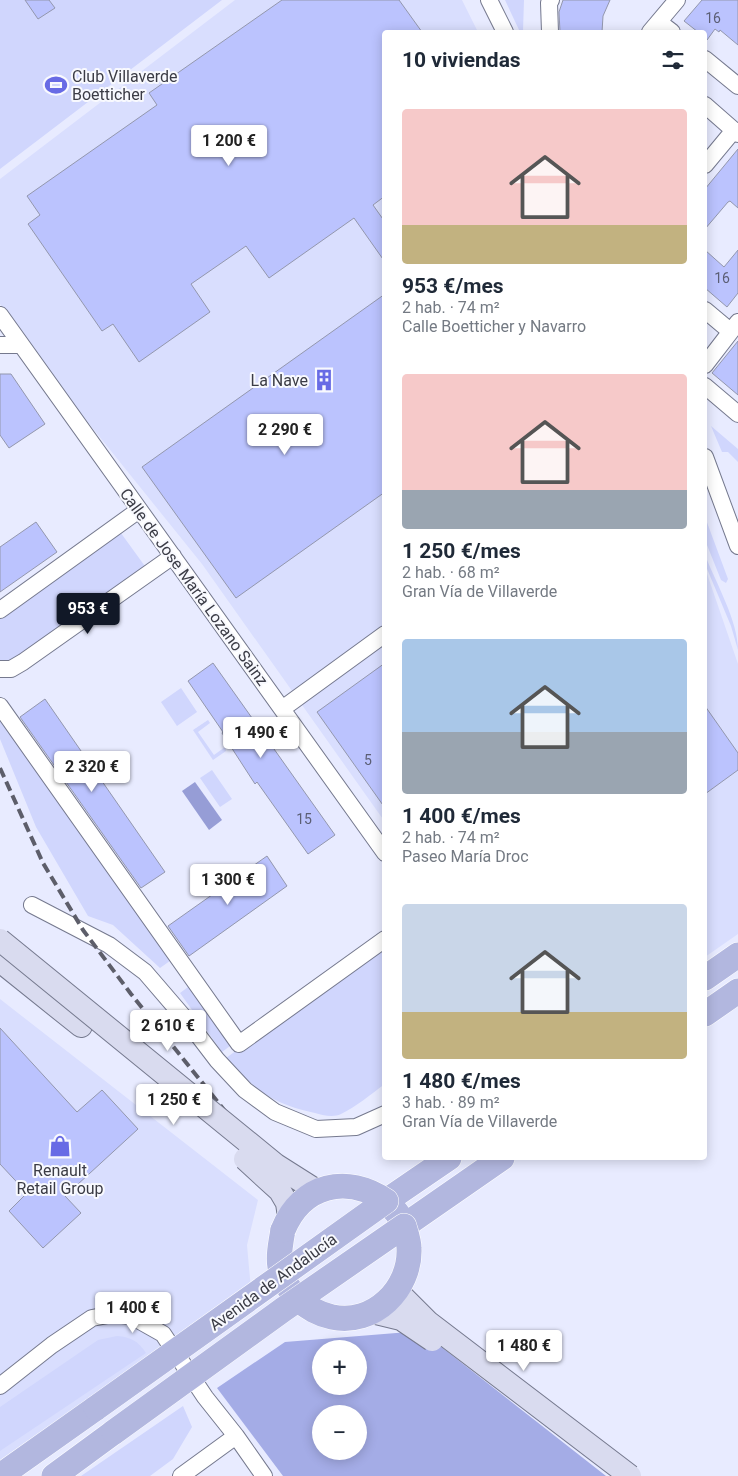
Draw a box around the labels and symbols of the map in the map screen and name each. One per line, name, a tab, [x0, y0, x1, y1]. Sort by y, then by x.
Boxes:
house number: 16	[705, 10, 721, 26]
place label: Club Villaverde Boetticher	[72, 67, 177, 104]
sports icon: Club Villaverde Boetticher	[43, 72, 69, 98]
pin: 1 200 €	[183, 124, 275, 167]
house number: 16	[714, 270, 730, 286]
building icon: La Nave	[311, 367, 337, 393]
place label: La Nave	[251, 371, 308, 390]
pin: 2 290 €	[239, 414, 331, 456]
street label: Calle de Jose María Lozano Sainz	[116, 485, 272, 689]
pin: 953 €	[53, 592, 123, 635]
pin: 1 490 €	[215, 716, 307, 759]
pin: 2 320 €	[46, 750, 138, 793]
house number: 5	[364, 752, 372, 768]
house number: 15	[296, 811, 312, 827]
pin: 1 300 €	[182, 864, 274, 906]
pin: 2 610 €	[122, 1010, 214, 1052]
pin: 1 250 €	[128, 1084, 220, 1126]
shop icon: Renault Retail Group	[47, 1133, 73, 1159]
place label: Renault Retail Group	[16, 1161, 104, 1198]
street label: Avenida de Andalucía	[206, 1229, 340, 1335]
pin: 1 400 €	[87, 1292, 179, 1334]
pin: 1 480 €	[478, 1330, 570, 1372]

